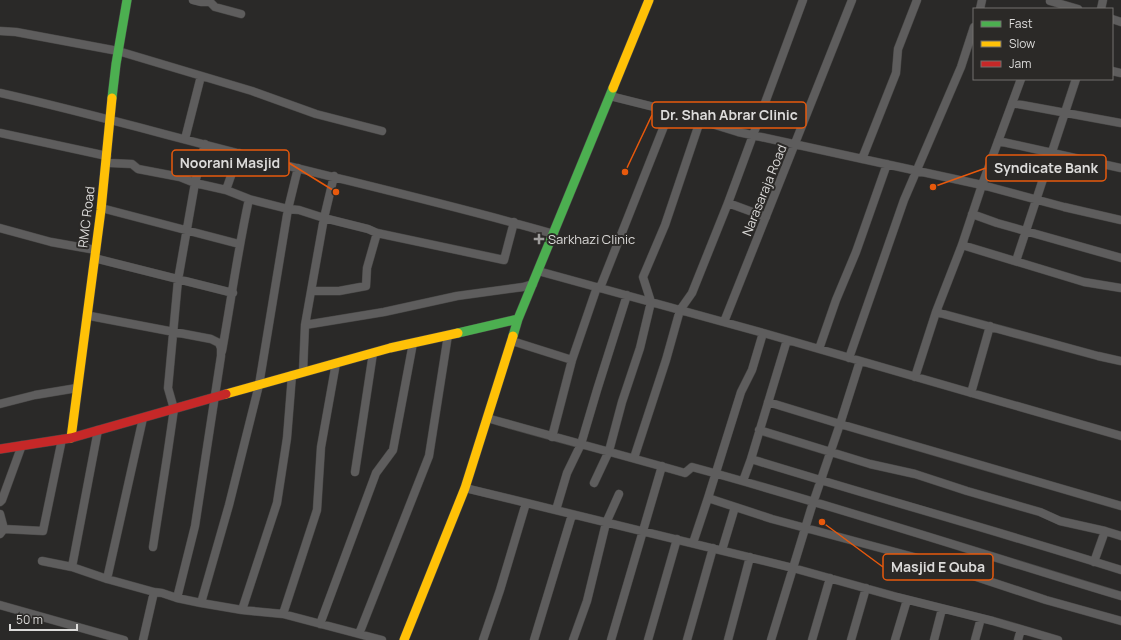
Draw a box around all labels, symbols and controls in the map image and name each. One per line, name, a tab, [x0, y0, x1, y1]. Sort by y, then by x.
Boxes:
legend	[973, 8, 1113, 80]
text: Fast	[1009, 15, 1033, 32]
text: Slow	[1009, 35, 1035, 52]
text: Jam	[1009, 55, 1031, 72]
callout: Dr. Shah Abrar Clinic	[652, 102, 806, 128]
text: Dr. Shah Abrar Clinic	[660, 105, 798, 124]
street label: Narasaraja Road	[737, 141, 791, 239]
callout: Noorani Masjid	[172, 150, 289, 176]
text: Noorani Masjid	[180, 153, 280, 172]
callout: Syndicate Bank	[986, 155, 1106, 181]
text: Syndicate Bank	[994, 158, 1099, 177]
street label: RMC Road	[73, 185, 99, 249]
place label: Sarkhazi Clinic	[548, 230, 635, 248]
marker: Sarkhazi Clinic	[533, 233, 545, 245]
callout: Masjid E Quba	[883, 554, 993, 580]
text: Masjid E Quba	[891, 557, 985, 576]
scale bar	[10, 606, 77, 632]
text: 50 m	[16, 611, 43, 628]

